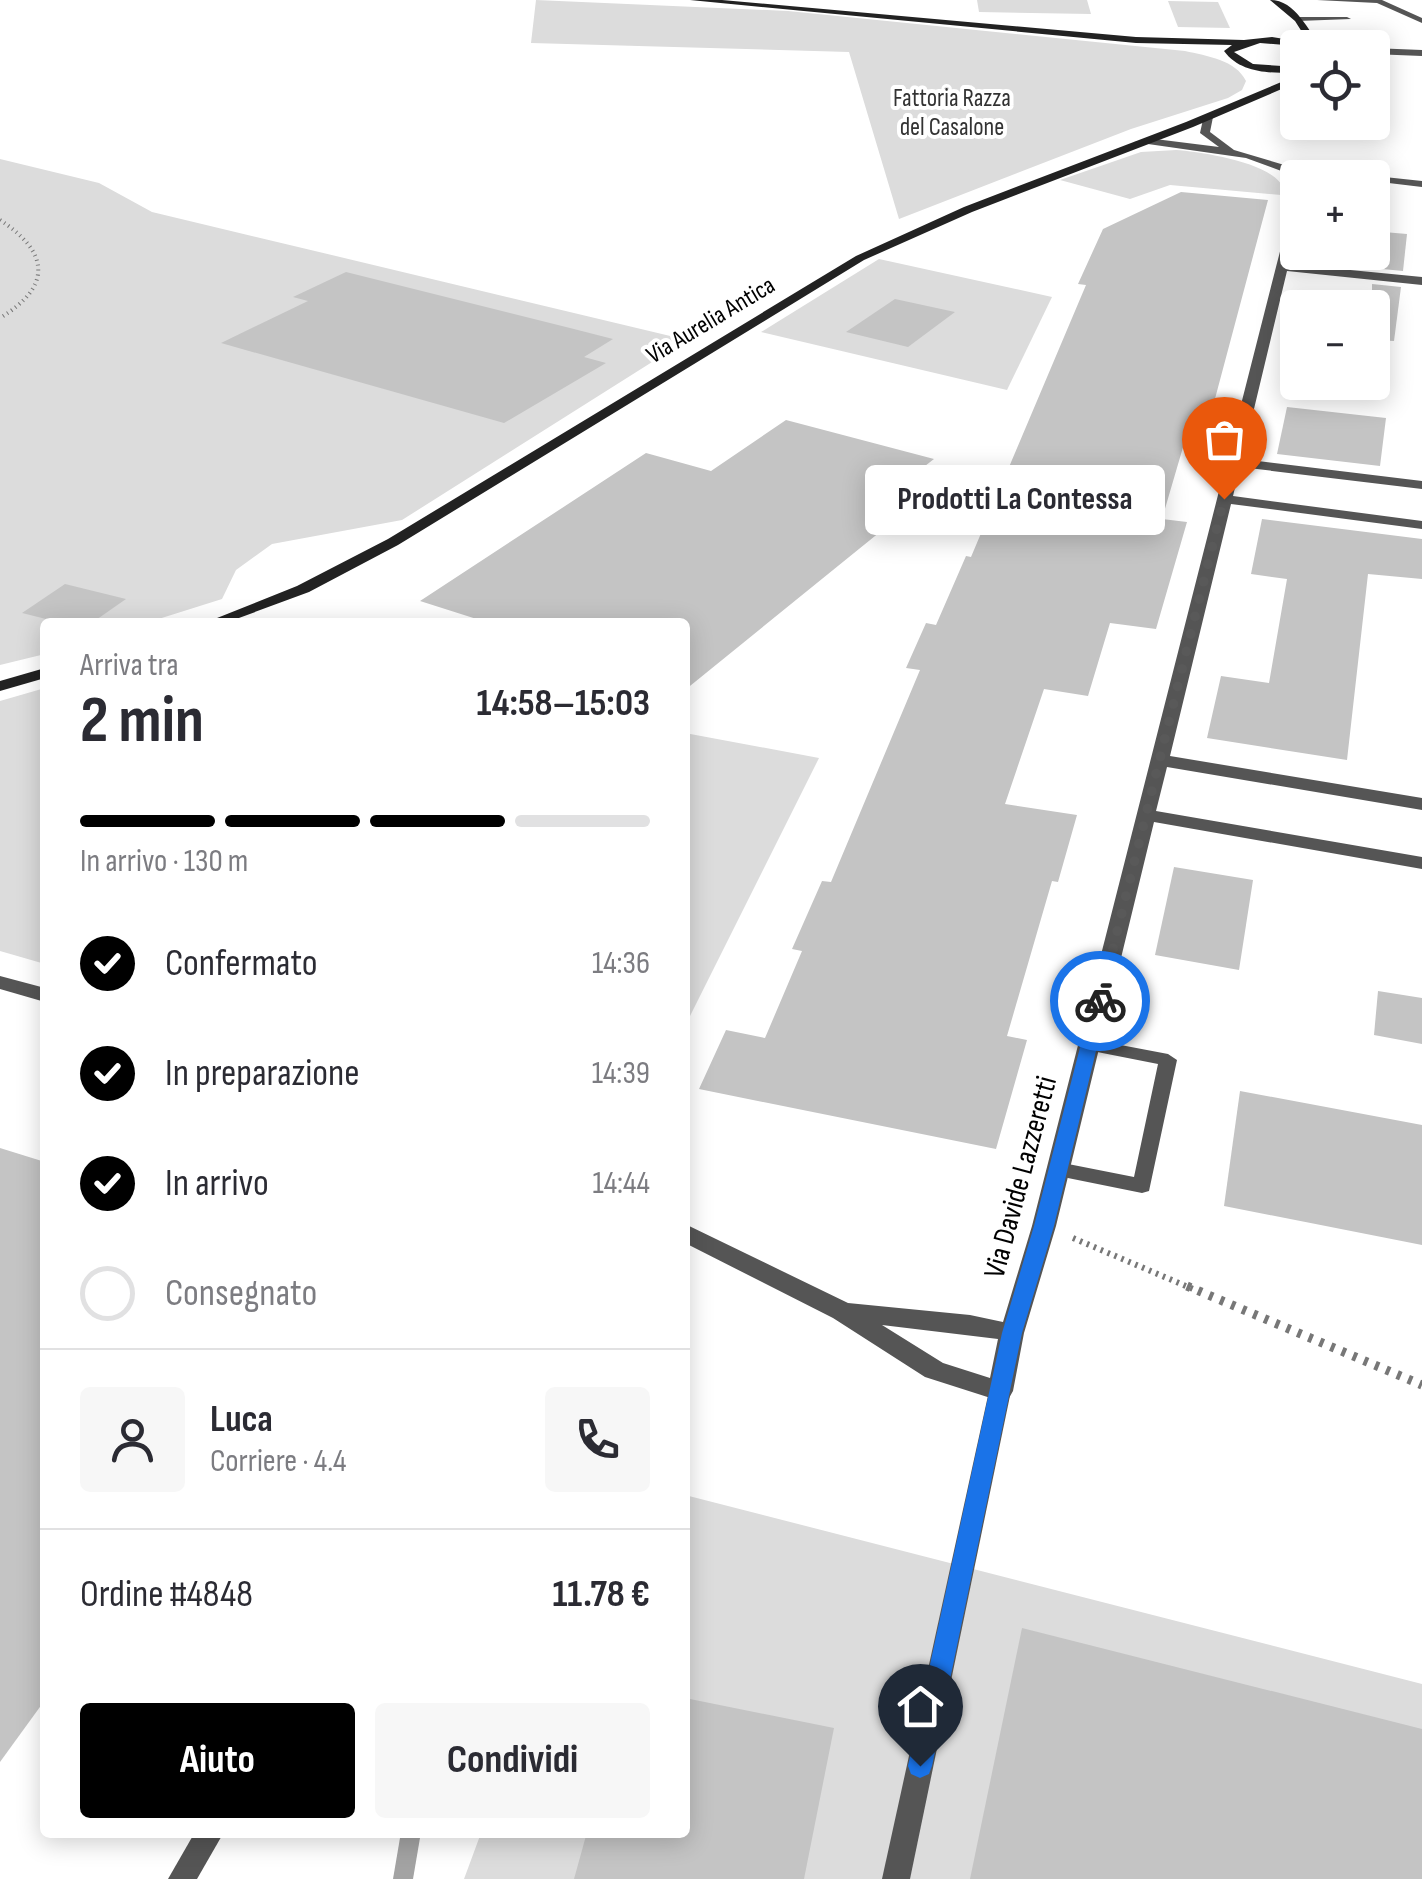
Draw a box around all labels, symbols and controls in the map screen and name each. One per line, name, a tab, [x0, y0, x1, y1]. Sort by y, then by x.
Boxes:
map controls	[1280, 30, 1390, 400]
button: locate	[1280, 30, 1390, 140]
park label: Fattoria Razza del Casalone	[893, 83, 1011, 143]
button: +	[1280, 160, 1390, 270]
street label: Via Aurelia Antica	[641, 270, 781, 371]
button: −	[1280, 290, 1390, 400]
pin	[1182, 397, 1267, 500]
icon: bag	[1197, 412, 1252, 467]
callout: Prodotti La Contessa	[864, 464, 1164, 534]
text: Prodotti La Contessa	[897, 480, 1133, 519]
text: Arriva tra	[80, 646, 179, 685]
text: 14:58–15:03	[477, 681, 650, 726]
text: 2 min	[80, 683, 204, 761]
text: In arrivo · 130 m	[80, 842, 248, 881]
icon: check	[80, 936, 135, 991]
text: Confermato	[165, 941, 318, 986]
text: 14:36	[592, 944, 650, 983]
courier	[1050, 951, 1150, 1051]
icon: bike	[1073, 974, 1128, 1029]
icon: check	[80, 1046, 135, 1101]
text: In preparazione	[165, 1051, 360, 1096]
text: 14:39	[592, 1054, 650, 1093]
street label: Via Davide Lazzeretti	[977, 1072, 1065, 1282]
icon: check	[80, 1156, 135, 1211]
text: In arrivo	[165, 1161, 269, 1206]
text: 14:44	[592, 1164, 650, 1203]
text: Consegnato	[165, 1271, 317, 1316]
button: person	[80, 1387, 185, 1492]
button: phone	[545, 1387, 650, 1492]
text: Luca	[210, 1397, 273, 1442]
text: Corriere · 4.4	[210, 1442, 346, 1481]
text: Ordine #4848	[80, 1572, 253, 1617]
text: 11.78 €	[552, 1572, 650, 1617]
pin	[878, 1664, 963, 1767]
icon: home	[893, 1679, 948, 1734]
button: Aiuto	[80, 1703, 355, 1818]
button: Condividi	[375, 1703, 650, 1818]

